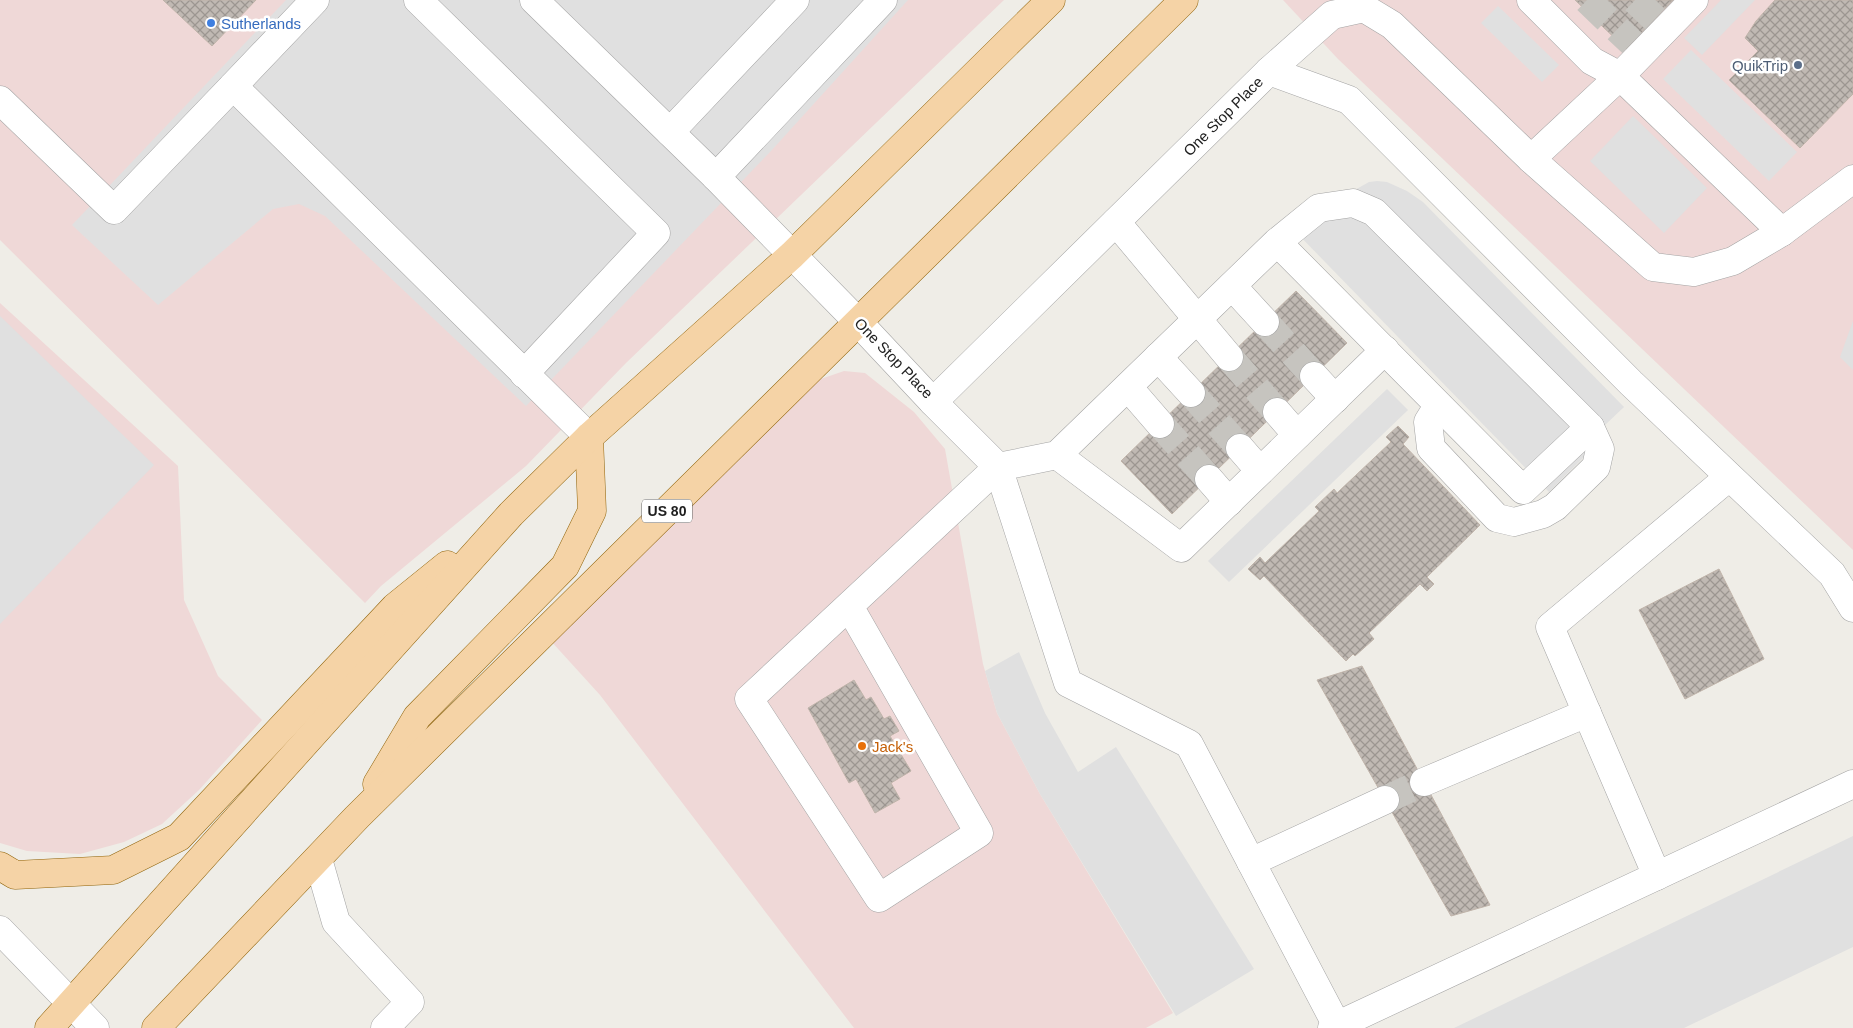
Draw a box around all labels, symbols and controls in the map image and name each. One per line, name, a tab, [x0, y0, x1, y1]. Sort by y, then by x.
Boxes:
place label: Sutherlands	[221, 15, 301, 32]
marker: Sutherlands	[205, 17, 217, 29]
place label: QuikTrip	[1732, 57, 1788, 74]
marker: QuikTrip	[1792, 59, 1804, 71]
street label: One Stop Place	[1180, 73, 1266, 159]
street label: One Stop Place	[851, 314, 937, 402]
road number: US 80	[642, 500, 692, 522]
place label: Jack's	[872, 738, 913, 755]
marker: Jack's	[856, 740, 868, 752]

